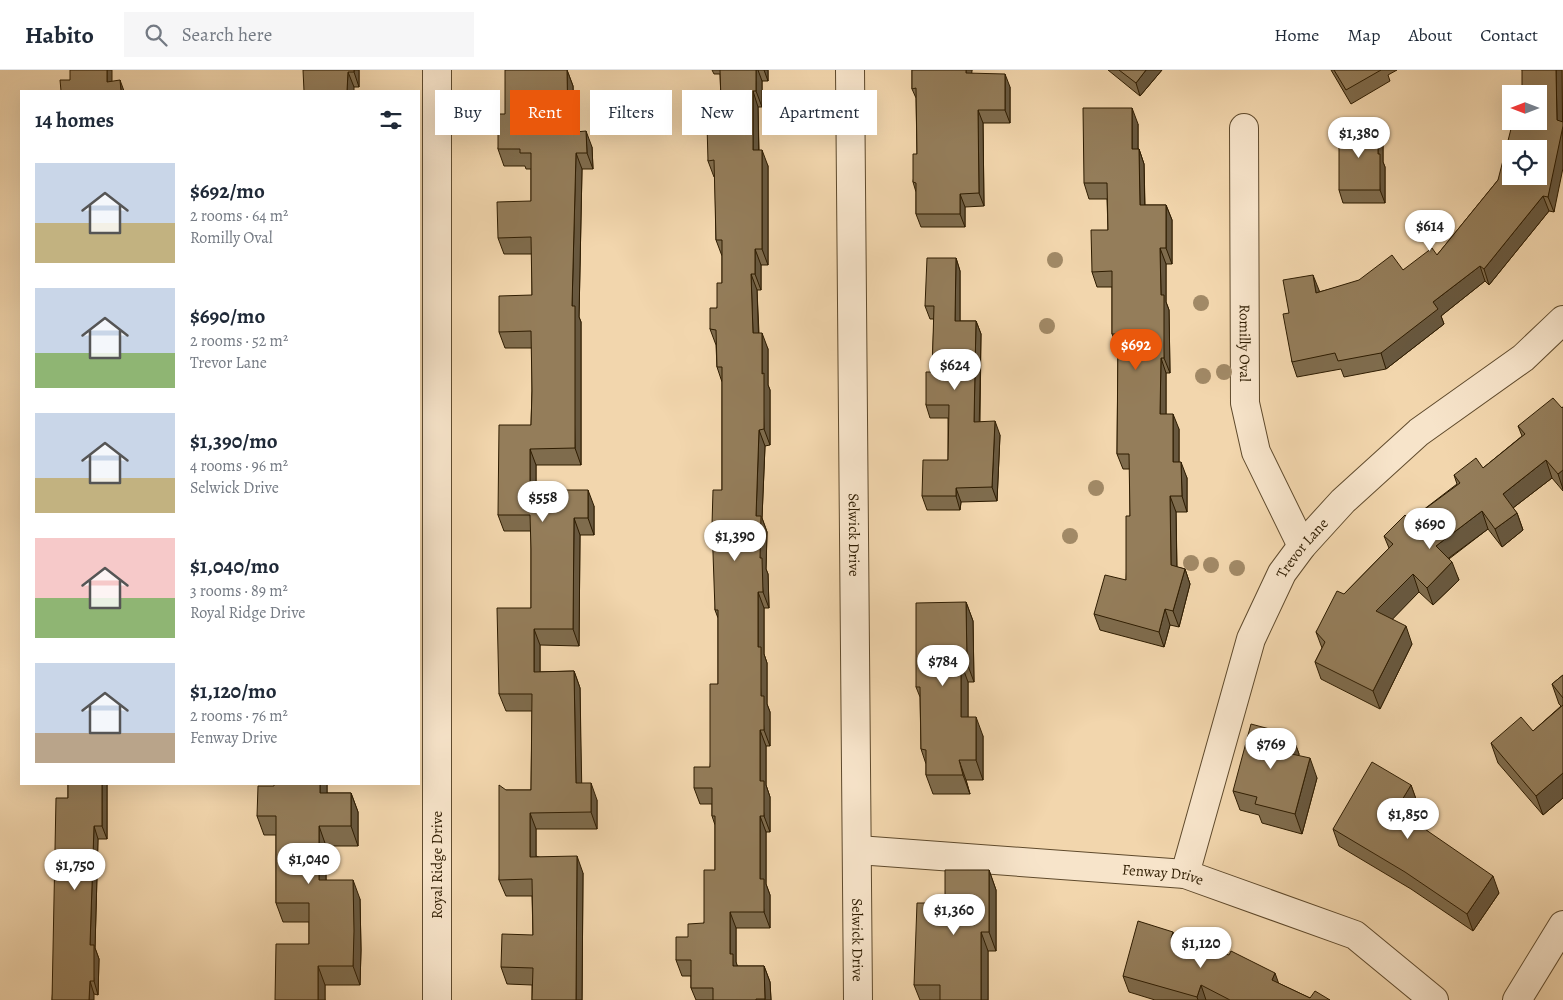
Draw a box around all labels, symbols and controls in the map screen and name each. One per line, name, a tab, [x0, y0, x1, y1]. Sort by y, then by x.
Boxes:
search box	[124, 12, 474, 57]
text: Habito	[25, 19, 94, 51]
icon: search	[142, 21, 170, 49]
text: Search here	[182, 22, 272, 48]
text: Home	[1274, 23, 1319, 47]
text: Map	[1347, 23, 1380, 47]
text: About	[1408, 23, 1452, 47]
text: Contact	[1480, 23, 1538, 47]
north arrow	[1502, 85, 1548, 130]
map controls	[1502, 85, 1547, 185]
chip: Buy	[435, 90, 500, 135]
chip: Rent	[510, 90, 580, 135]
chip: Filters	[590, 90, 672, 135]
chip: New	[682, 90, 752, 135]
chip: Apartment	[762, 90, 877, 135]
text: 14 homes	[35, 106, 114, 134]
icon: filters	[377, 106, 405, 134]
pin: $1,380	[1318, 116, 1400, 159]
text: $1,380	[1339, 122, 1379, 144]
button: locate	[1502, 140, 1547, 185]
text: $692/mo	[190, 177, 265, 205]
icon: home	[75, 183, 135, 243]
text: 2 rooms · 64 m²	[190, 205, 288, 227]
pin: $614	[1400, 210, 1460, 252]
text: $614	[1416, 215, 1444, 237]
text: Romilly Oval	[190, 227, 273, 249]
text: $690/mo	[190, 302, 265, 330]
street label: Romilly Oval	[1235, 304, 1255, 382]
icon: home	[75, 308, 135, 368]
pin: $692	[1106, 328, 1166, 371]
text: 2 rooms · 52 m²	[190, 330, 288, 352]
text: $692	[1121, 334, 1151, 356]
pin: $624	[925, 348, 985, 391]
text: Trevor Lane	[190, 352, 267, 374]
text: $624	[940, 354, 970, 376]
text: $1,390/mo	[190, 427, 278, 455]
icon: home	[75, 433, 135, 493]
text: 4 rooms · 96 m²	[190, 455, 288, 477]
text: Selwick Drive	[190, 477, 279, 499]
pin: $558	[513, 480, 573, 523]
text: $558	[529, 486, 557, 508]
street label: Selwick Drive	[844, 493, 864, 577]
pin: $690	[1400, 508, 1460, 550]
text: $690	[1415, 513, 1445, 535]
street label: Trevor Lane	[1271, 514, 1333, 581]
pin: $1,390	[694, 520, 776, 562]
text: $1,390	[715, 525, 755, 547]
text: $1,040/mo	[190, 552, 279, 580]
icon: home	[75, 558, 135, 618]
text: 3 rooms · 89 m²	[190, 580, 288, 602]
text: Royal Ridge Drive	[190, 602, 305, 624]
pin: $784	[913, 644, 973, 687]
text: $784	[928, 650, 958, 672]
text: $1,120/mo	[190, 677, 277, 705]
icon: home	[75, 683, 135, 743]
text: 2 rooms · 76 m²	[190, 705, 288, 727]
text: Fenway Drive	[190, 727, 278, 749]
pin: $769	[1241, 728, 1301, 770]
text: $769	[1256, 733, 1286, 755]
pin: $1,850	[1367, 798, 1449, 840]
text: $1,850	[1388, 803, 1428, 825]
street label: Royal Ridge Drive	[427, 811, 447, 919]
pin: $1,040	[268, 842, 350, 885]
pin: $1,750	[34, 848, 116, 891]
text: $1,040	[288, 848, 330, 870]
text: $1,750	[55, 854, 95, 876]
street label: Fenway Drive	[1121, 859, 1207, 890]
pin: $1,360	[913, 894, 995, 936]
street label: Selwick Drive	[847, 898, 868, 982]
text: $1,360	[934, 899, 974, 921]
pin: $1,120	[1160, 926, 1242, 969]
text: $1,120	[1182, 932, 1221, 954]

